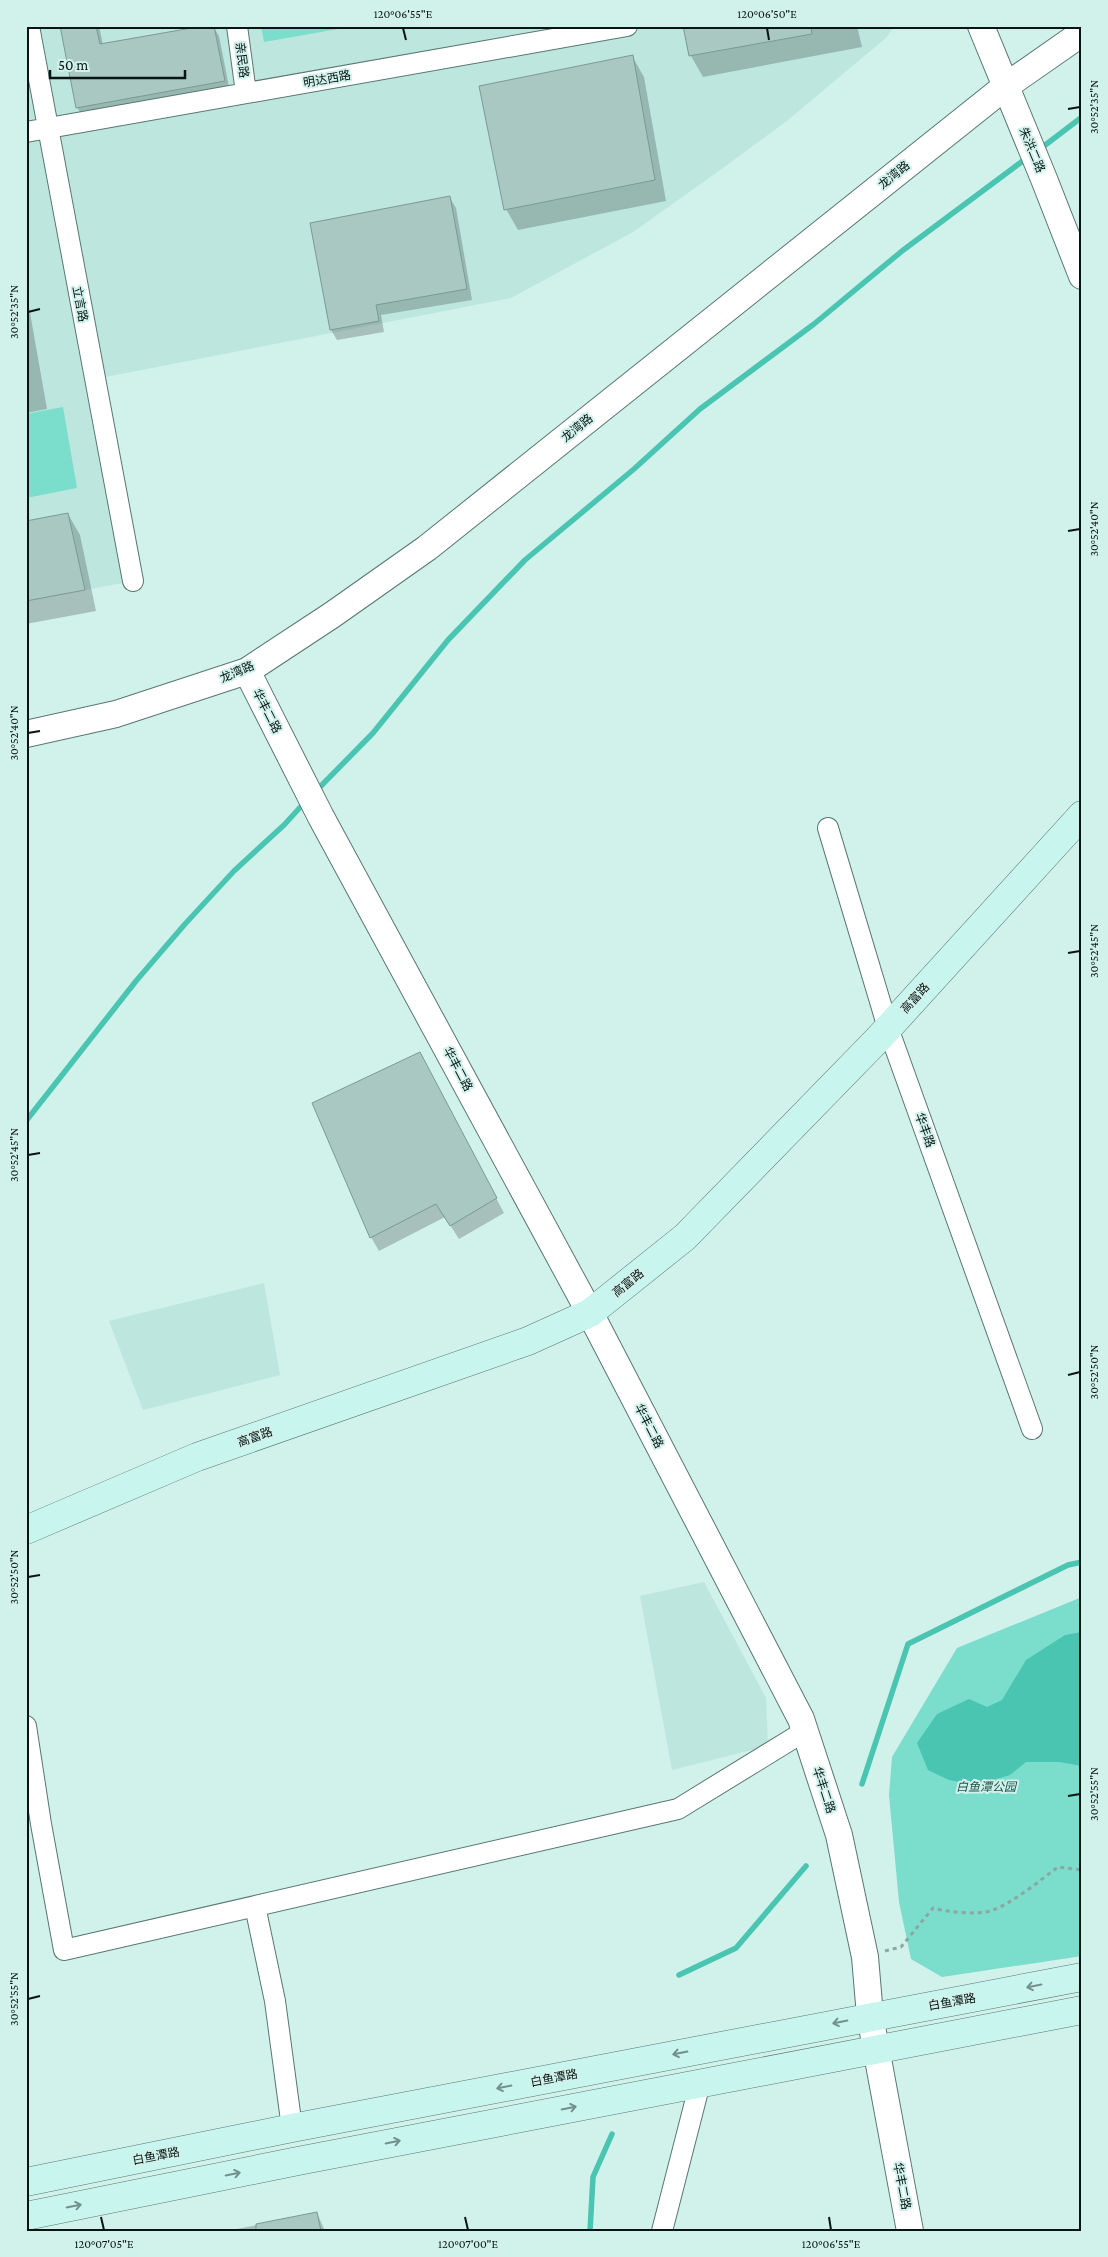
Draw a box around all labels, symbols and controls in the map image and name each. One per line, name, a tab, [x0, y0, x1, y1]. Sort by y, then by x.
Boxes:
text: 120°06'55"E	[374, 7, 433, 21]
text: 120°06'50"E	[737, 7, 797, 21]
street label: 亲民路	[233, 41, 251, 79]
scale bar	[50, 48, 185, 80]
text: 50 m	[58, 57, 88, 73]
street label: 明达西路	[302, 68, 352, 90]
text: 30°52'35"N	[1087, 80, 1101, 134]
street label: 朱洪二路	[1016, 125, 1048, 175]
street label: 龙湾路	[876, 158, 912, 192]
text: 30°52'35"N	[7, 285, 21, 339]
street label: 立言路	[70, 285, 90, 323]
street label: 龙湾路	[559, 411, 595, 445]
text: 30°52'40"N	[1087, 501, 1101, 557]
street label: 龙湾路	[218, 659, 256, 685]
street label: 华丰二路	[250, 686, 284, 736]
text: 30°52'40"N	[7, 705, 21, 761]
text: 30°52'45"N	[1087, 924, 1101, 978]
street label: 高富路	[898, 980, 932, 1016]
street label: 华丰二路	[441, 1045, 475, 1093]
street label: 华丰路	[912, 1111, 938, 1149]
text: 30°52'45"N	[7, 1128, 21, 1182]
street label: 高富路	[610, 1266, 646, 1300]
text: 30°52'50"N	[1087, 1344, 1101, 1399]
street label: 华丰二路	[632, 1401, 666, 1451]
street label: 高富路	[236, 1425, 274, 1449]
text: 30°52'50"N	[7, 1549, 21, 1604]
street label: 华丰二路	[810, 1765, 838, 1815]
text: 30°52'55"N	[1087, 1767, 1101, 1821]
park label: 白鱼潭公园	[956, 1780, 1018, 1794]
text: 30°52'55"N	[7, 1972, 21, 2026]
one-way arrow	[1026, 1982, 1042, 1991]
street label: 白鱼潭路	[927, 1991, 977, 2013]
one-way arrow	[832, 2018, 848, 2028]
one-way arrow	[673, 2049, 689, 2058]
street label: 白鱼潭路	[529, 2067, 579, 2089]
one-way arrow	[496, 2083, 512, 2093]
one-way arrow	[561, 2103, 577, 2113]
one-way arrow	[384, 2137, 400, 2147]
street label: 白鱼潭路	[131, 2145, 181, 2167]
street label: 华丰二路	[891, 2161, 913, 2211]
one-way arrow	[225, 2169, 241, 2178]
one-way arrow	[66, 2201, 82, 2210]
text: 120°07'05"E	[74, 2237, 134, 2251]
text: 120°07'00"E	[438, 2237, 499, 2251]
text: 120°06'55"E	[802, 2237, 861, 2251]

